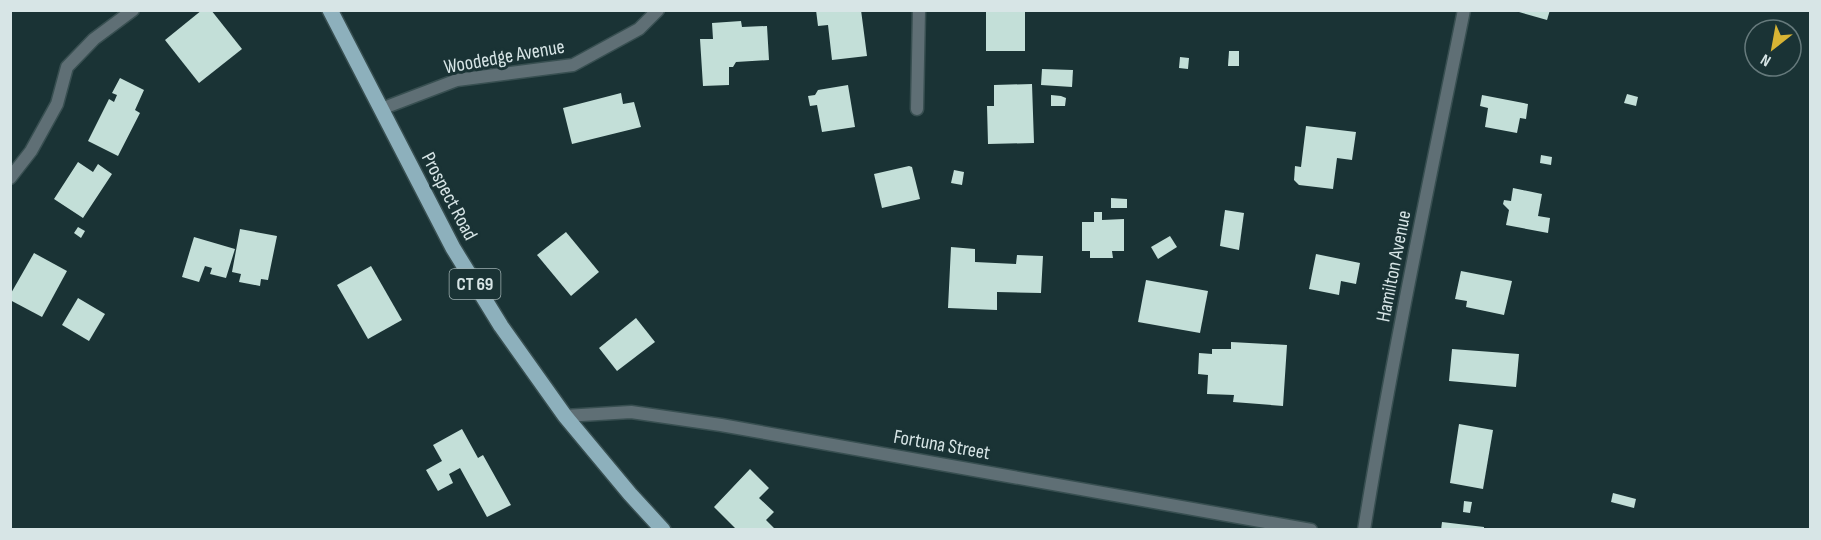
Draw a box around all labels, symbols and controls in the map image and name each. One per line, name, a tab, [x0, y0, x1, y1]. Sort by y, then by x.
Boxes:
north arrow	[1743, 18, 1803, 78]
street label: Woodedge Avenue	[442, 35, 566, 79]
text: N	[1757, 49, 1775, 70]
street label: Prospect Road	[416, 148, 482, 245]
street label: Hamilton Avenue	[1371, 208, 1417, 324]
road number: CT 69	[450, 269, 500, 299]
street label: Fortuna Street	[892, 425, 992, 465]

